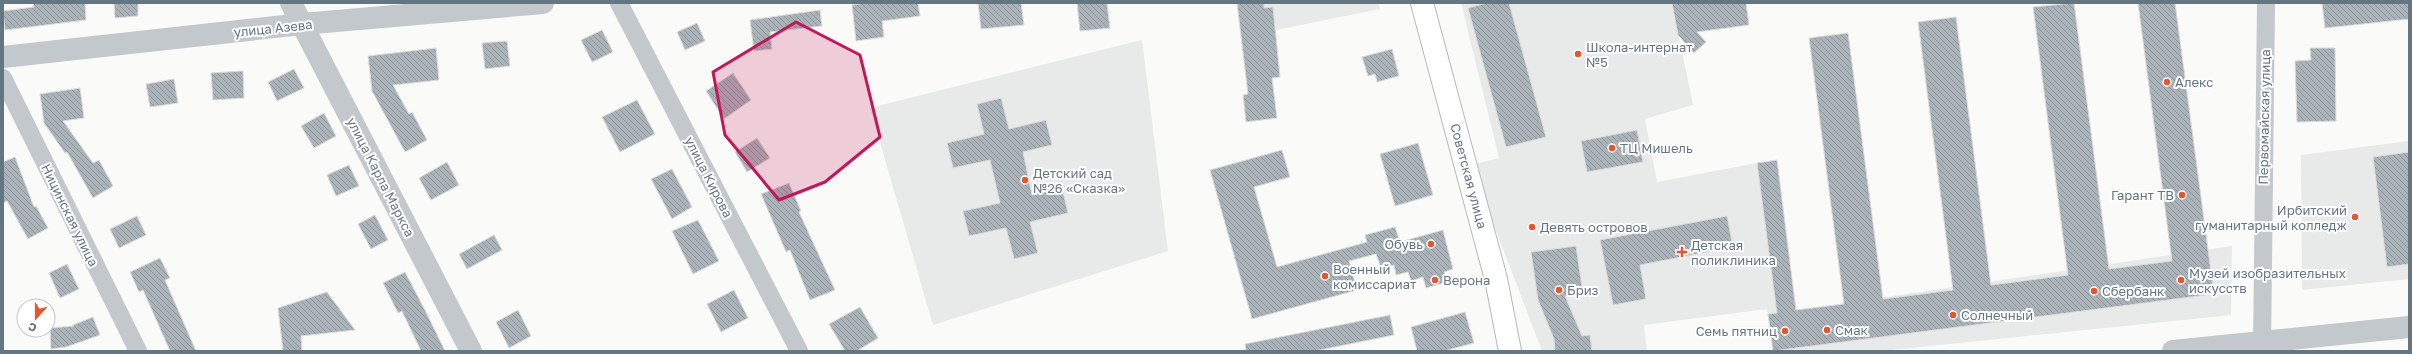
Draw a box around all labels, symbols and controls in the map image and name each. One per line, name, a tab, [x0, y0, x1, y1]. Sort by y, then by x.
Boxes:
street label: улица Азева	[233, 16, 313, 40]
place label: Школа-интернат №5	[1586, 39, 1693, 70]
marker: Школа-интернат №5	[1573, 49, 1583, 59]
street label: Первомайская улица	[2255, 49, 2273, 185]
place label: Алекс	[2175, 74, 2213, 90]
marker: Алекс	[2162, 77, 2172, 87]
street label: улица Карла Маркса	[344, 115, 418, 239]
street label: Советская улица	[1447, 122, 1491, 230]
street label: улица Кирова	[682, 134, 736, 220]
place label: ТЦ Мишель	[1620, 140, 1693, 156]
marker: ТЦ Мишель	[1607, 143, 1617, 153]
street label: Ницинская улица	[38, 161, 102, 269]
place label: Детский сад №26 «Сказка»	[1033, 165, 1125, 196]
marker: Детский сад №26 «Сказка»	[1020, 175, 1030, 185]
place label: Гарант ТВ	[2111, 187, 2174, 203]
marker: Гарант ТВ	[2177, 190, 2187, 200]
place label: Ирбитский гуманитарный колледж	[2195, 202, 2348, 233]
marker: Ирбитский гуманитарный колледж	[2350, 212, 2360, 222]
place label: Девять островов	[1540, 219, 1648, 235]
marker: Девять островов	[1527, 222, 1537, 232]
place label: Обувь	[1384, 236, 1423, 252]
place label: Детская поликлиника	[1691, 237, 1776, 268]
marker: Обувь	[1426, 239, 1436, 249]
marker: Детская поликлиника	[1676, 246, 1688, 258]
place label: Военный комиссариат	[1333, 261, 1417, 292]
place label: Музей изобразительных искусств	[2189, 265, 2346, 296]
marker: Военный комиссариат	[1320, 271, 1330, 281]
place label: Верона	[1443, 272, 1490, 288]
marker: Верона	[1430, 275, 1440, 285]
marker: Музей изобразительных искусств	[2176, 275, 2186, 285]
place label: Бриз	[1567, 282, 1599, 298]
place label: Сбербанк	[2102, 283, 2165, 299]
marker: Бриз	[1554, 285, 1564, 295]
marker: Сбербанк	[2089, 286, 2099, 296]
north arrow	[16, 298, 56, 338]
place label: Солнечный	[1961, 307, 2033, 323]
marker: Солнечный	[1948, 310, 1958, 320]
text: С	[26, 320, 38, 335]
place label: Смак	[1835, 322, 1869, 338]
place label: Семь пятниц	[1696, 323, 1777, 339]
marker: Смак	[1822, 325, 1832, 335]
marker: Семь пятниц	[1780, 326, 1790, 336]

